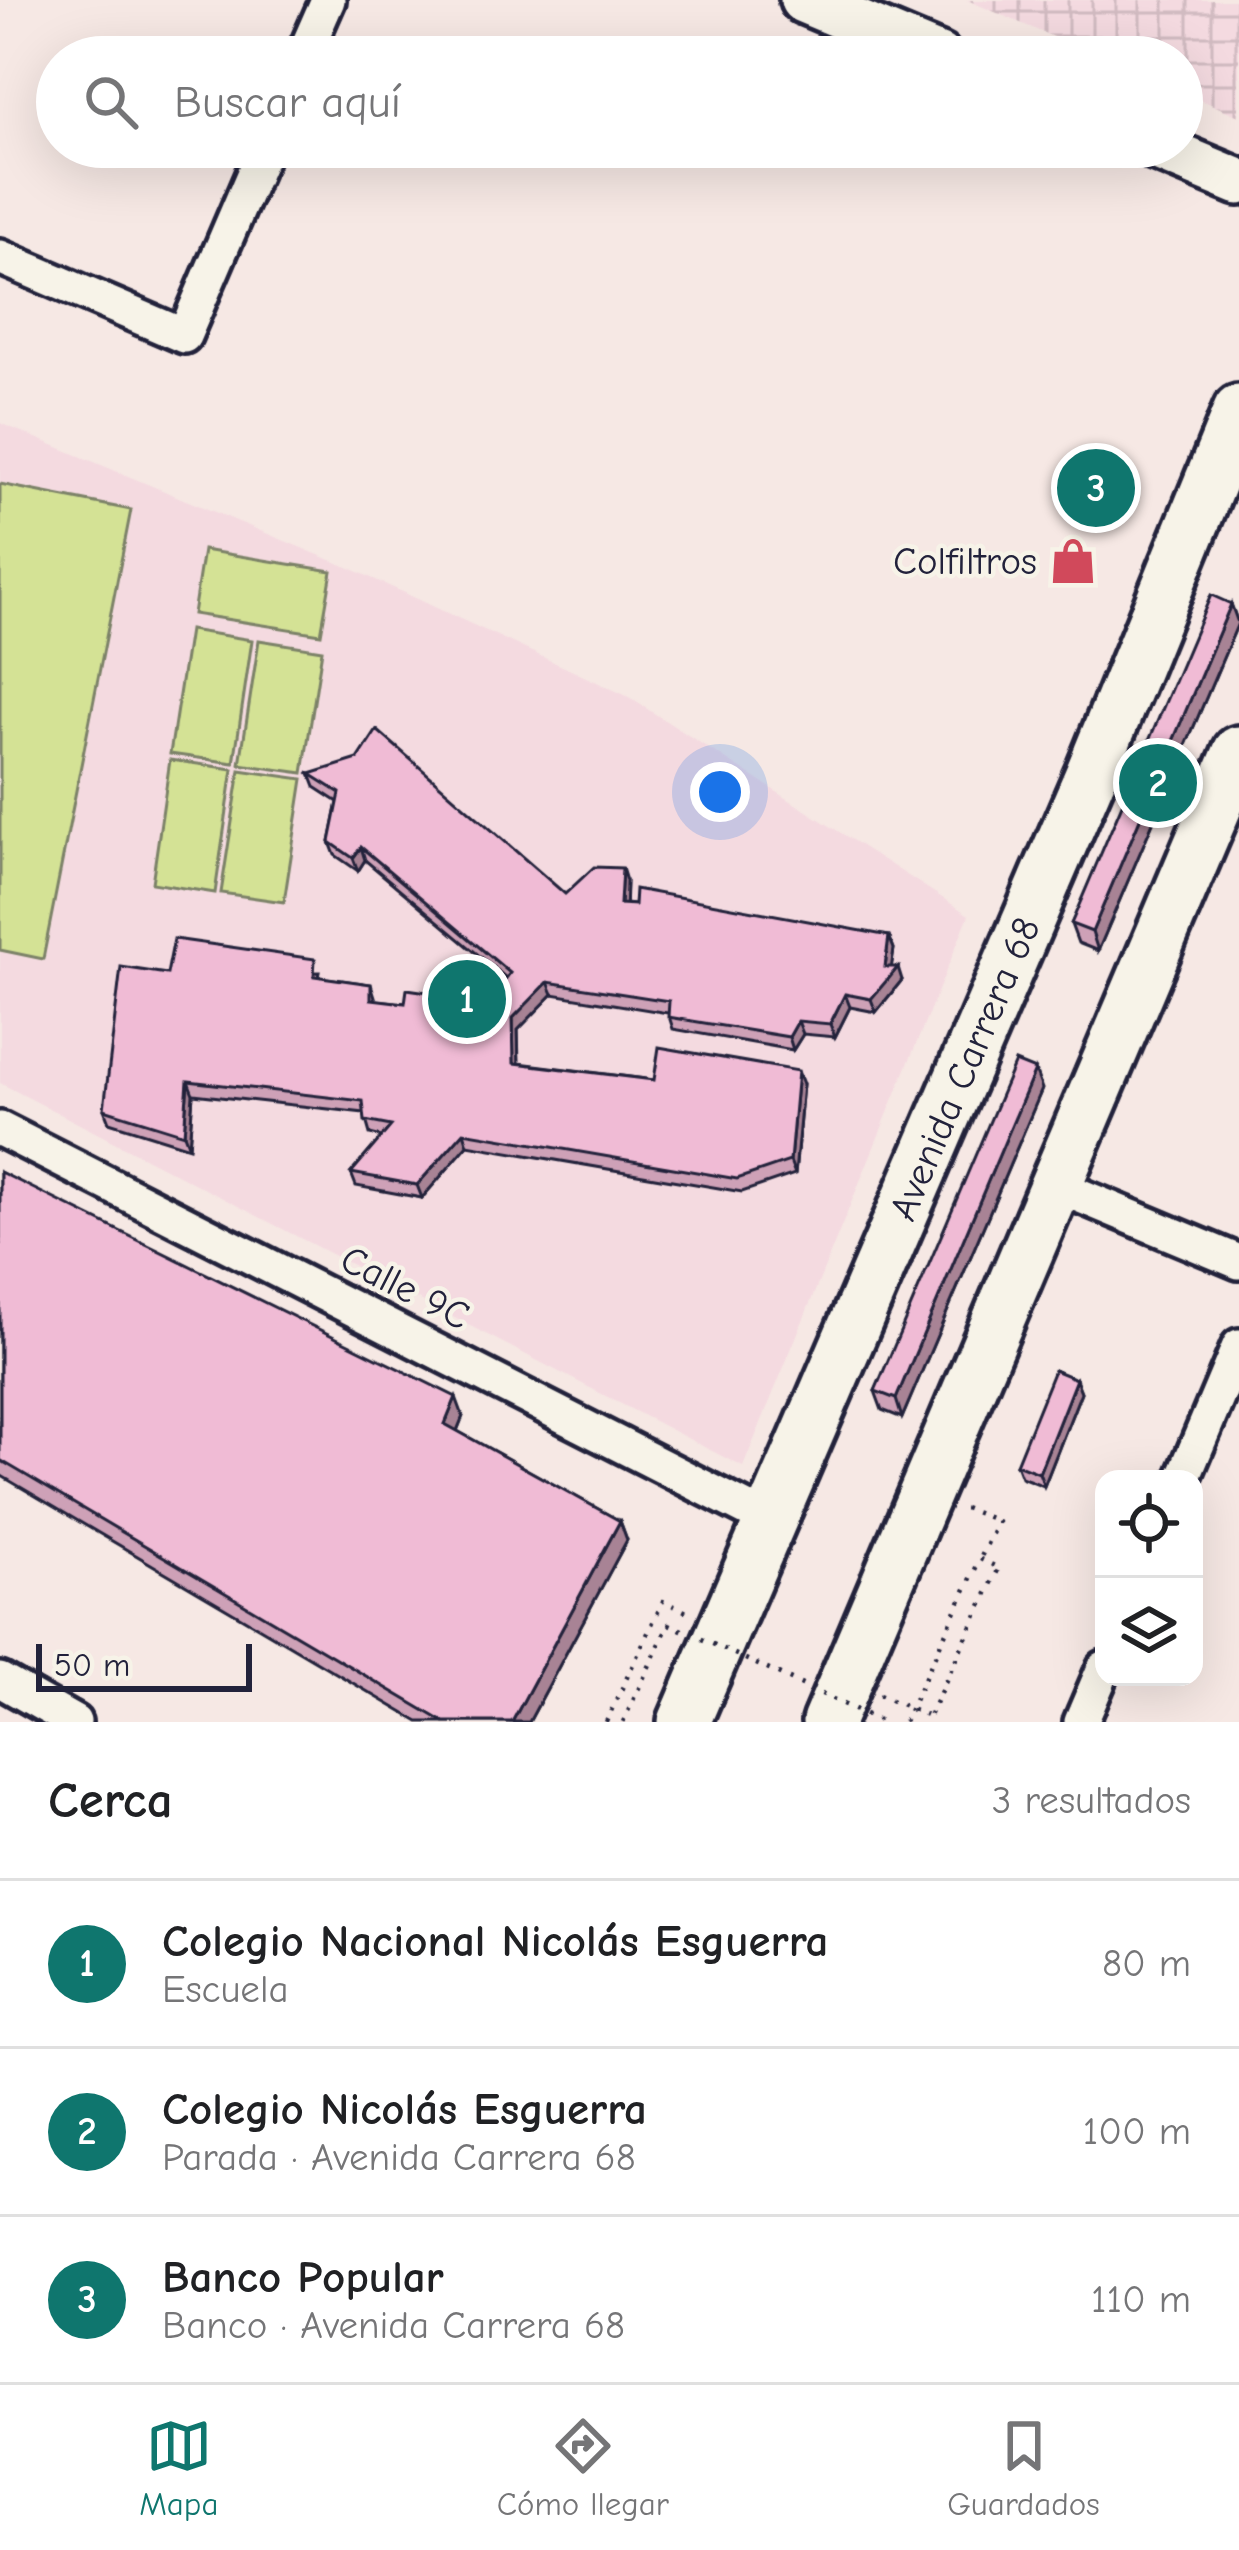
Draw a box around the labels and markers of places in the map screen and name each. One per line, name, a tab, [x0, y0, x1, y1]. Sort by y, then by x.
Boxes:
pin: 3	[1057, 443, 1135, 533]
shop icon: Colfiltros	[1048, 536, 1098, 586]
place label: Colfiltros	[893, 539, 1037, 584]
pin: 2	[1119, 738, 1197, 828]
pin: 1	[428, 954, 506, 1044]

